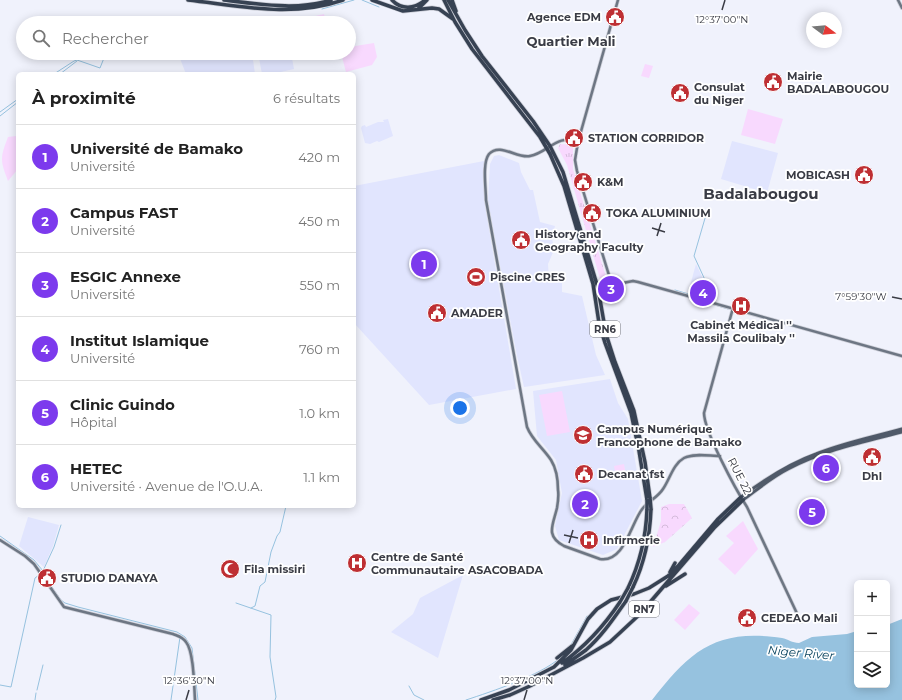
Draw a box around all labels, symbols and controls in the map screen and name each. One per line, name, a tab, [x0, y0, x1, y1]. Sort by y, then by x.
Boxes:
public building icon: Agence EDM	[604, 6, 626, 28]
place label: Agence EDM	[526, 10, 601, 24]
north arrow	[806, 12, 842, 48]
text: 12°37'00"N	[696, 13, 748, 26]
search box	[16, 16, 356, 60]
icon: search	[30, 27, 52, 49]
text: Rechercher	[62, 29, 149, 48]
district label: Quartier Mali	[526, 33, 616, 49]
place label: Mairie BADALABOUGOU	[787, 69, 889, 96]
public building icon: Mairie BADALABOUGOU	[762, 71, 784, 93]
place label: Consulat du Niger	[694, 80, 745, 107]
public building icon: Consulat du Niger	[669, 82, 691, 104]
text: À proximité	[32, 88, 136, 108]
text: 6 résultats	[273, 90, 340, 106]
public building icon: STATION CORRIDOR	[563, 127, 585, 149]
place label: STATION CORRIDOR	[588, 131, 704, 145]
text: Université de Bamako	[70, 139, 243, 158]
text: 1	[42, 149, 48, 165]
text: 420 m	[298, 149, 340, 165]
text: Université	[70, 158, 135, 174]
public building icon: MOBICASH	[853, 164, 875, 186]
place label: MOBICASH	[786, 168, 850, 182]
public building icon: K&M	[572, 171, 594, 193]
place label: K&M	[597, 175, 623, 189]
district label: Badalabougou	[703, 184, 819, 203]
public building icon: TOKA ALUMINIUM	[581, 202, 603, 224]
text: Campus FAST	[70, 203, 178, 222]
place label: TOKA ALUMINIUM	[606, 206, 711, 220]
text: 2	[41, 213, 49, 229]
text: 450 m	[298, 213, 340, 229]
text: Université	[70, 222, 135, 238]
place label: History and Geography Faculty	[535, 227, 644, 254]
public building icon: History and Geography Faculty	[510, 229, 532, 251]
pin: 1	[411, 249, 437, 279]
sports icon: Piscine CRES	[465, 266, 487, 288]
text: ESGIC Annexe	[70, 267, 181, 286]
place label: Piscine CRES	[490, 270, 565, 284]
pin: 3	[598, 274, 624, 304]
text: 3	[41, 277, 49, 293]
text: 550 m	[300, 277, 340, 293]
pin: 4	[690, 278, 716, 308]
text: Université	[70, 286, 135, 302]
text: 7°59'30"W	[835, 290, 887, 303]
hospital icon: Cabinet Médical '' Massila Coulibaly ''	[730, 295, 752, 317]
public building icon: AMADER	[426, 302, 448, 324]
place label: AMADER	[450, 306, 503, 320]
place label: Cabinet Médical '' Massila Coulibaly ''	[687, 318, 795, 345]
road number: RN6	[590, 321, 620, 337]
text: Institut Islamique	[70, 331, 209, 350]
text: 4	[41, 341, 49, 357]
text: 760 m	[299, 341, 340, 357]
text: Université	[70, 350, 135, 366]
text: Clinic Guindo	[70, 395, 175, 414]
your location	[450, 398, 470, 418]
text: 5	[41, 405, 49, 421]
text: 1.0 km	[299, 405, 340, 421]
text: Hôpital	[70, 414, 117, 430]
place label: Campus Numérique Francophone de Bamako	[597, 422, 742, 449]
school or university icon: Campus Numérique Francophone de Bamako	[572, 424, 594, 446]
public building icon: Dhl	[861, 446, 883, 468]
pin: 6	[813, 453, 839, 483]
street label: RUE 22	[725, 455, 755, 497]
text: HETEC	[70, 459, 122, 478]
public building icon: Decanat fst	[573, 463, 595, 485]
place label: Decanat fst	[598, 467, 665, 481]
text: 6	[41, 469, 49, 485]
text: 1.1 km	[303, 469, 340, 485]
place label: Dhl	[862, 469, 882, 483]
text: Université · Avenue de l'O.U.A.	[70, 478, 263, 494]
pin: 2	[572, 489, 598, 519]
pin: 5	[799, 497, 825, 527]
hospital icon: Infirmerie	[578, 529, 600, 551]
place label: Infirmerie	[603, 533, 660, 547]
place label: Centre de Santé Communautaire ASACOBADA	[371, 550, 543, 577]
hospital icon: Centre de Santé Communautaire ASACOBADA	[346, 552, 368, 574]
mosque icon: Fila missiri	[219, 558, 241, 580]
place label: Fila missiri	[244, 562, 305, 576]
public building icon: STUDIO DANAYA	[36, 567, 58, 589]
place label: STUDIO DANAYA	[61, 571, 158, 585]
map controls	[854, 580, 890, 688]
button: +	[854, 580, 890, 616]
road number: RN7	[629, 601, 659, 617]
public building icon: CEDEAO Mali	[736, 607, 758, 629]
place label: CEDEAO Mali	[761, 611, 837, 625]
button: −	[854, 616, 890, 652]
water label: Niger River	[767, 642, 835, 663]
button: layers	[854, 652, 890, 688]
text: 12°36'30"N	[163, 674, 215, 687]
text: 12°37'00"N	[501, 674, 553, 687]

